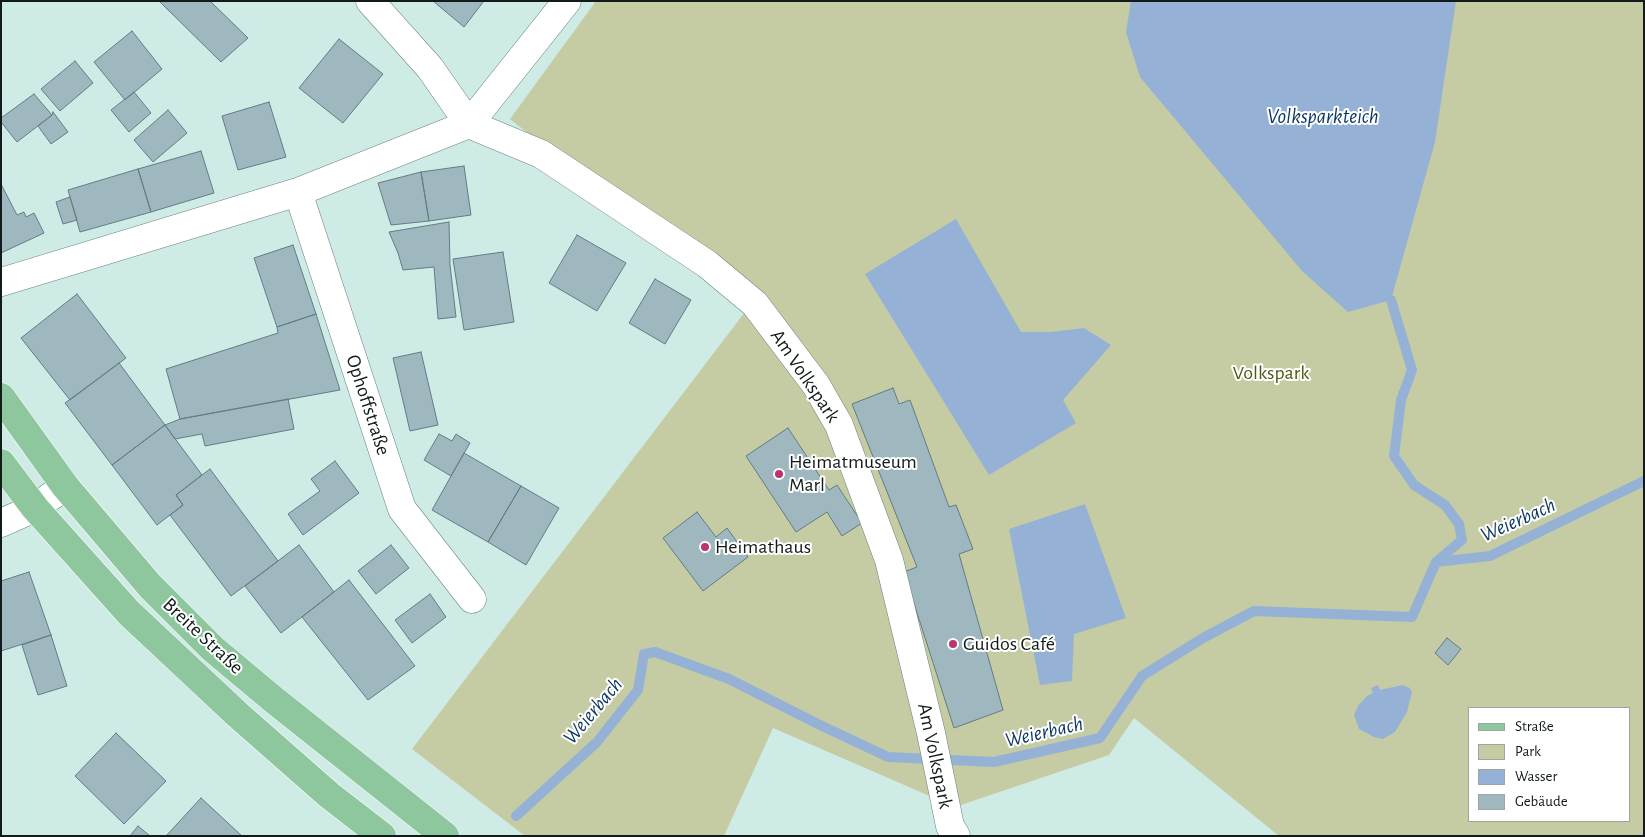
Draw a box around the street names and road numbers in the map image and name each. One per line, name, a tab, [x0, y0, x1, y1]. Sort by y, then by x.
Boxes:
street label: Am Volkspark	[765, 325, 845, 427]
street label: Ophoffstraße	[340, 352, 396, 458]
street label: Breite Straße	[158, 593, 248, 679]
street label: Am Volkspark	[912, 701, 958, 811]

